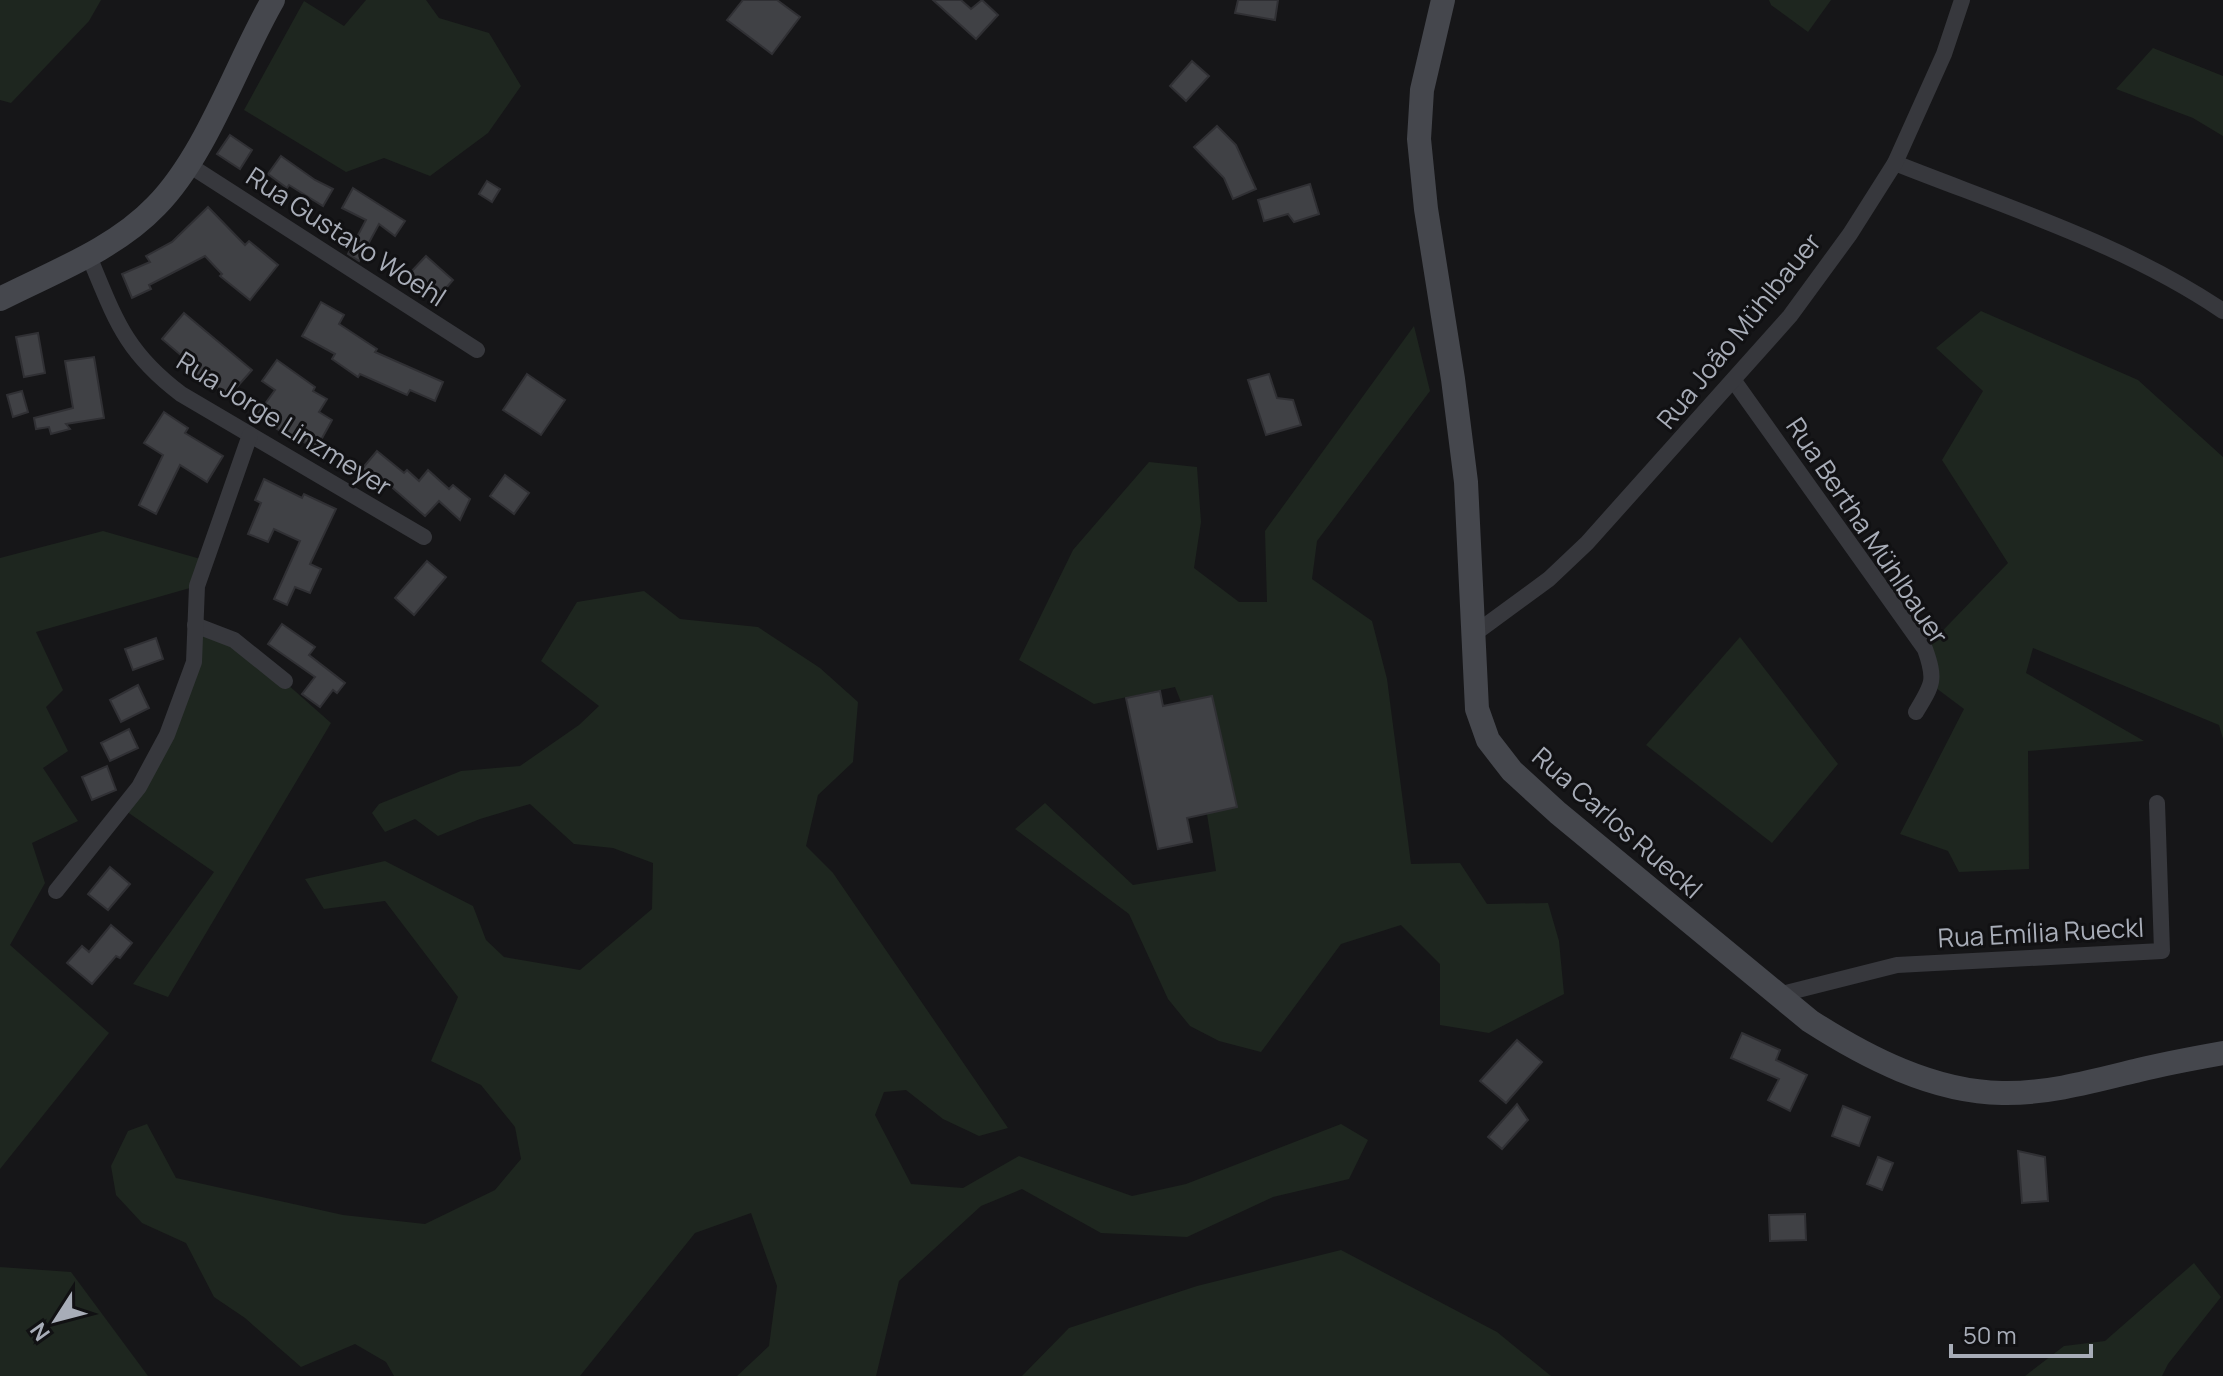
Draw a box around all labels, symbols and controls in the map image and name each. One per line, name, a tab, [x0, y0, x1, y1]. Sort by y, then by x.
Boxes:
street label: Rua Gustavo Woehl	[240, 158, 453, 314]
street label: Rua João Mühlbauer	[1648, 225, 1829, 436]
street label: Rua Jorge Linzmeyer	[170, 343, 399, 504]
street label: Rua Bertha Mühlbauer	[1778, 410, 1957, 651]
street label: Rua Carlos Rueckl	[1525, 738, 1710, 906]
street label: Rua Emília Rueckl	[1937, 909, 2145, 955]
north arrow	[16, 1280, 96, 1360]
scale bar	[1951, 1308, 2091, 1358]
text: N	[23, 1317, 57, 1347]
text: 50 m	[1963, 1318, 2017, 1351]

